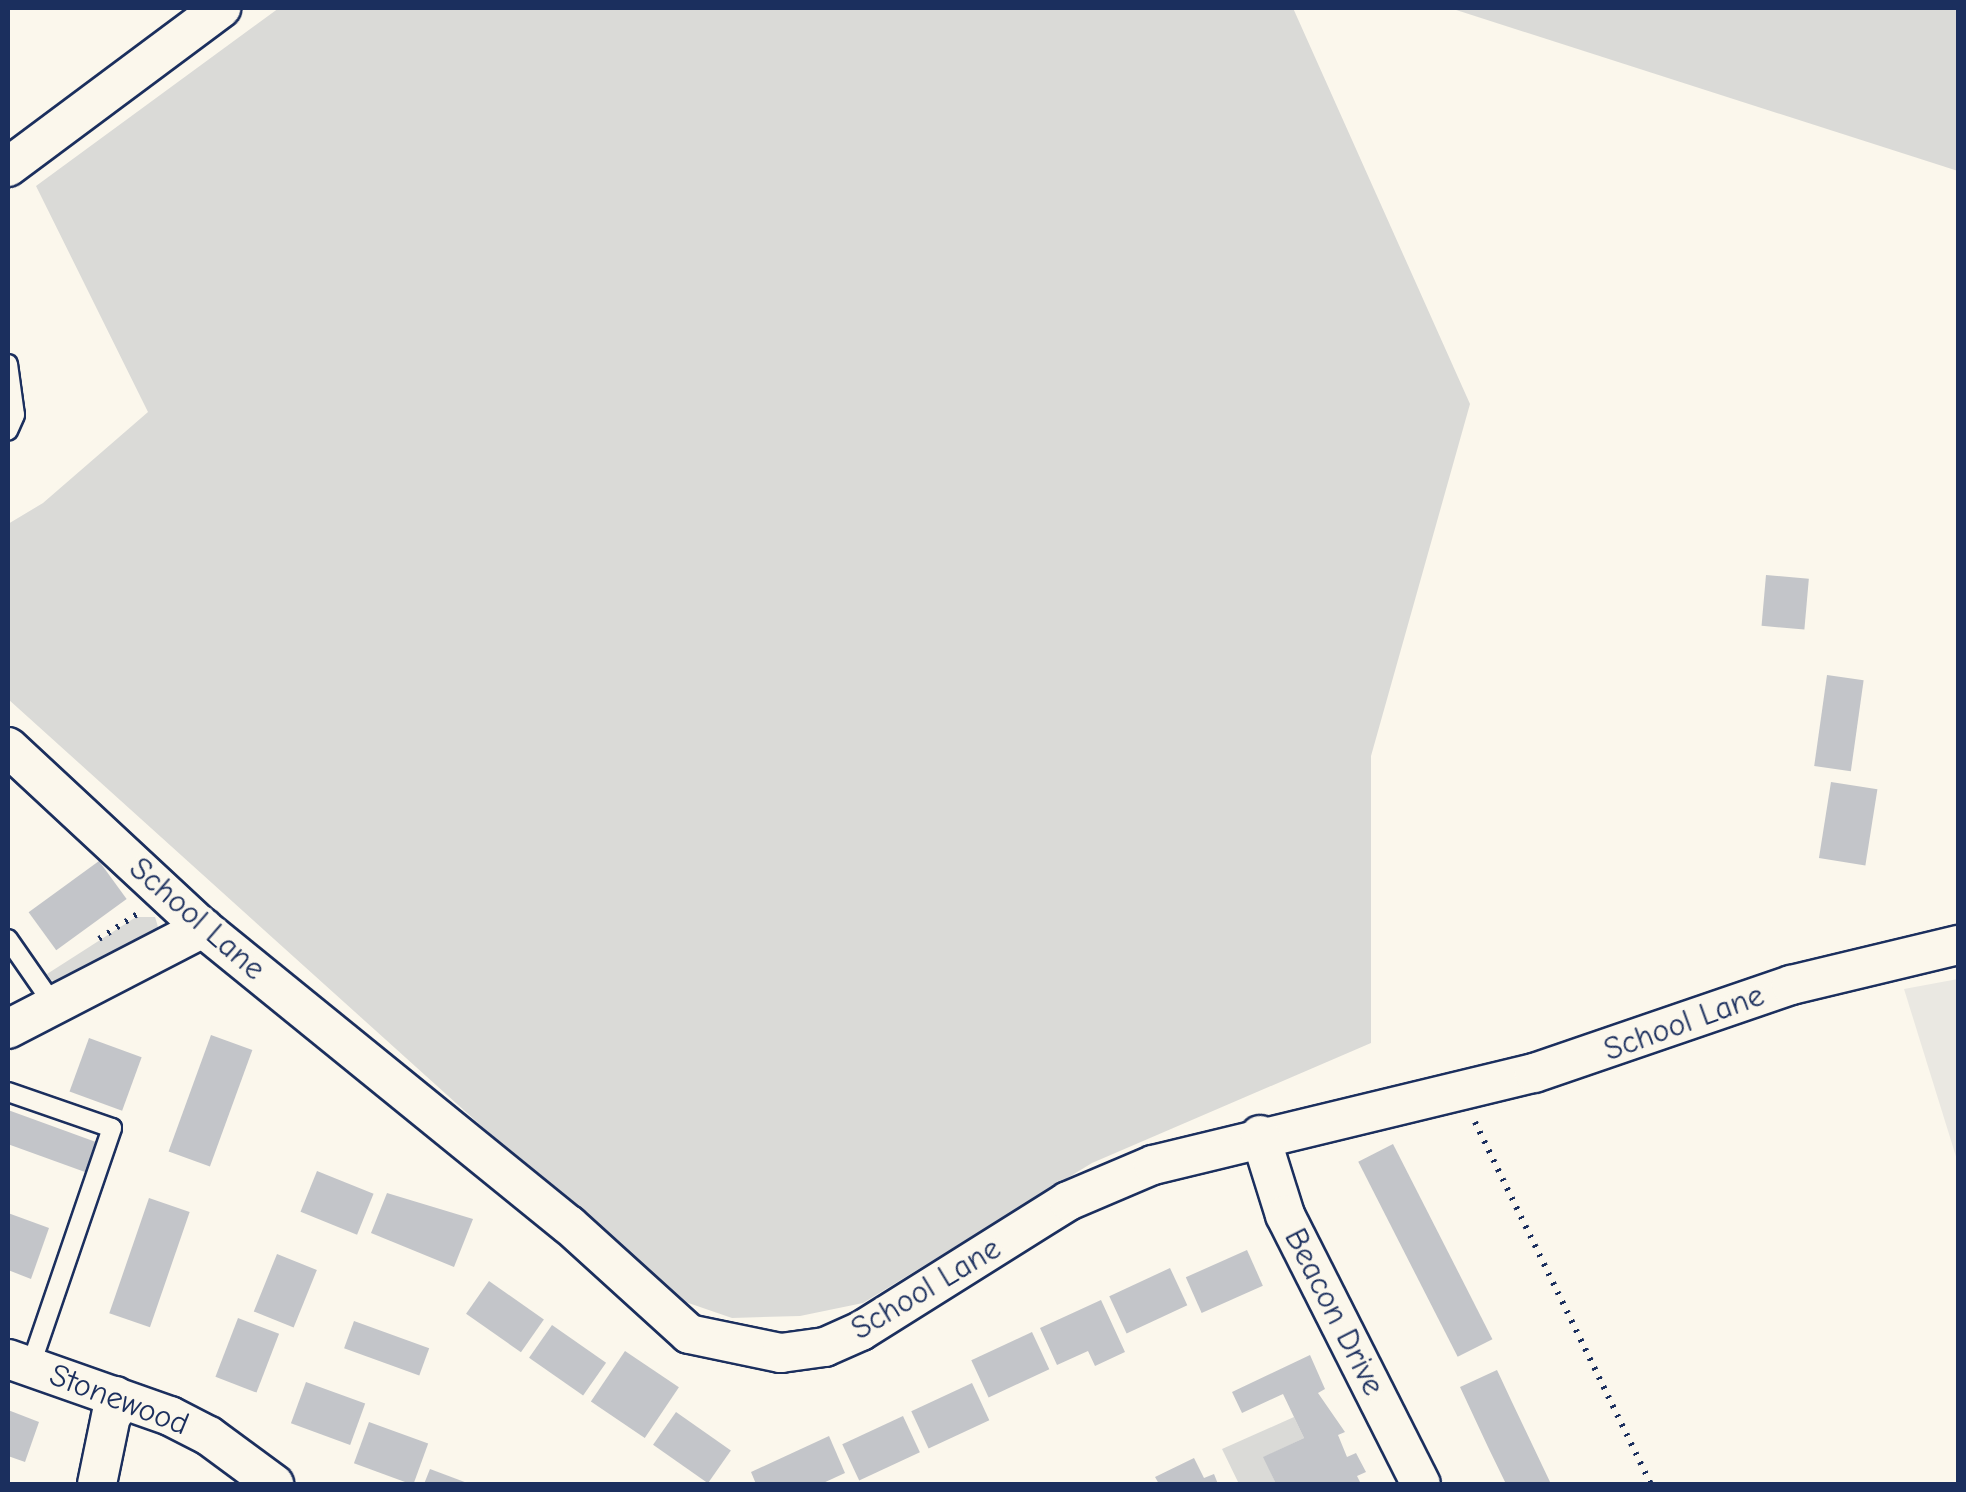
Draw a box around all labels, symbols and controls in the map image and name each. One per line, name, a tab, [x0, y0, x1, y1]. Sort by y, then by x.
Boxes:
street label: School Lane	[121, 850, 273, 988]
street label: School Lane	[1599, 976, 1769, 1070]
street label: Beacon Drive	[1276, 1222, 1392, 1402]
street label: School Lane	[844, 1229, 1008, 1349]
street label: Stonewood	[44, 1356, 194, 1444]

